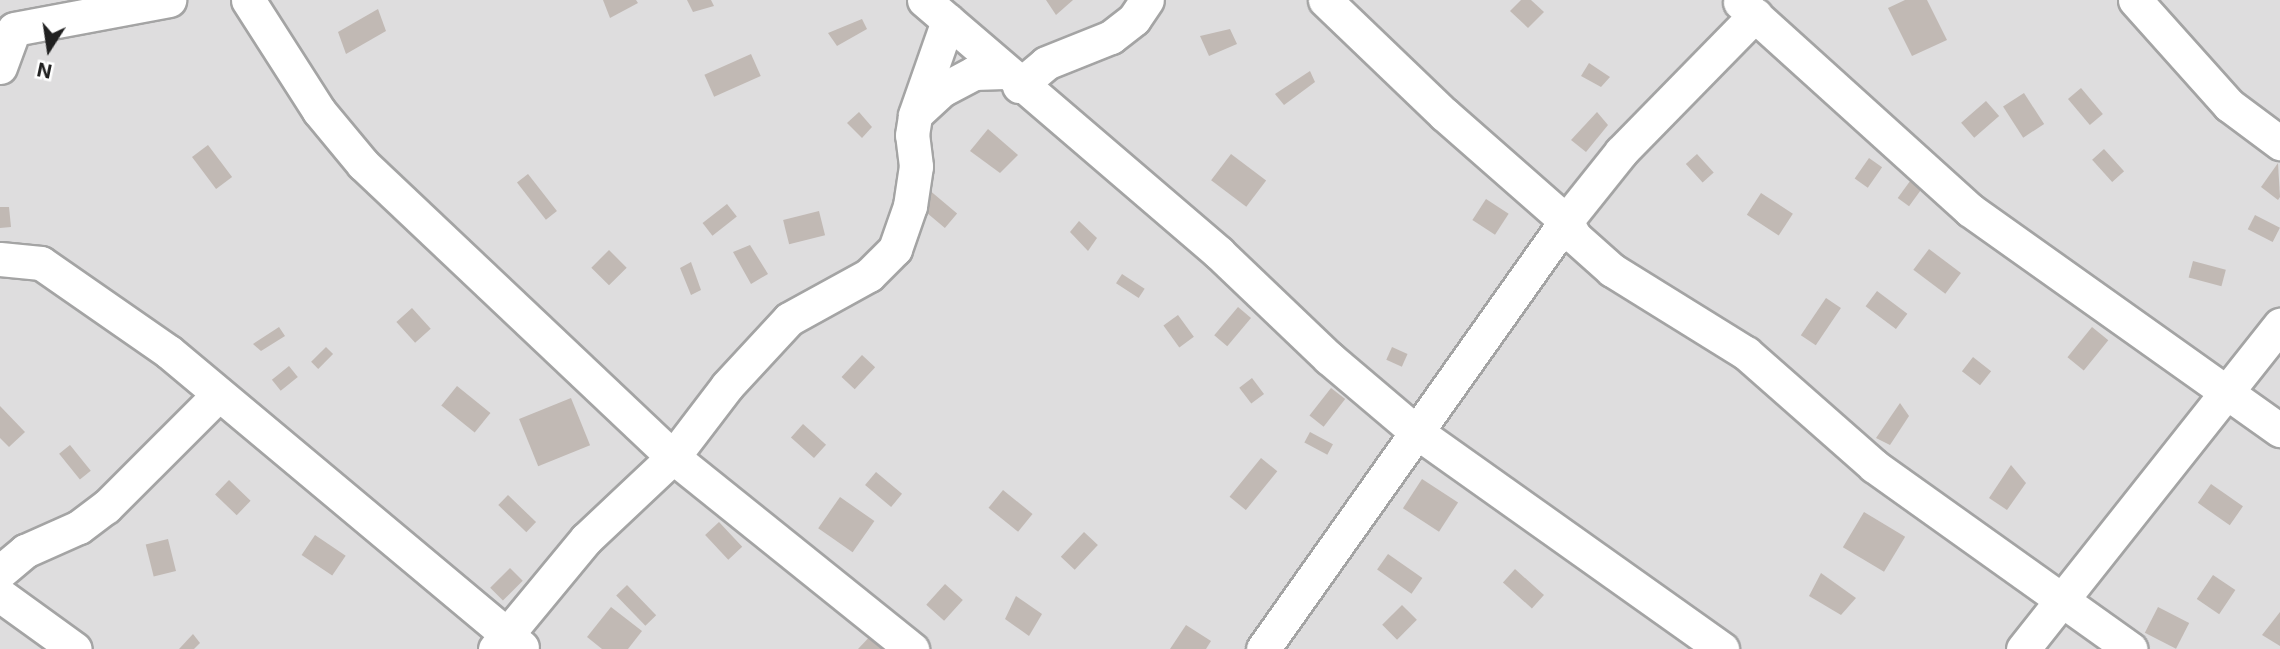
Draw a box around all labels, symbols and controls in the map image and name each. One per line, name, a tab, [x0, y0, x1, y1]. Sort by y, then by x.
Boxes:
north arrow	[14, 14, 84, 84]
text: N	[35, 57, 54, 83]

